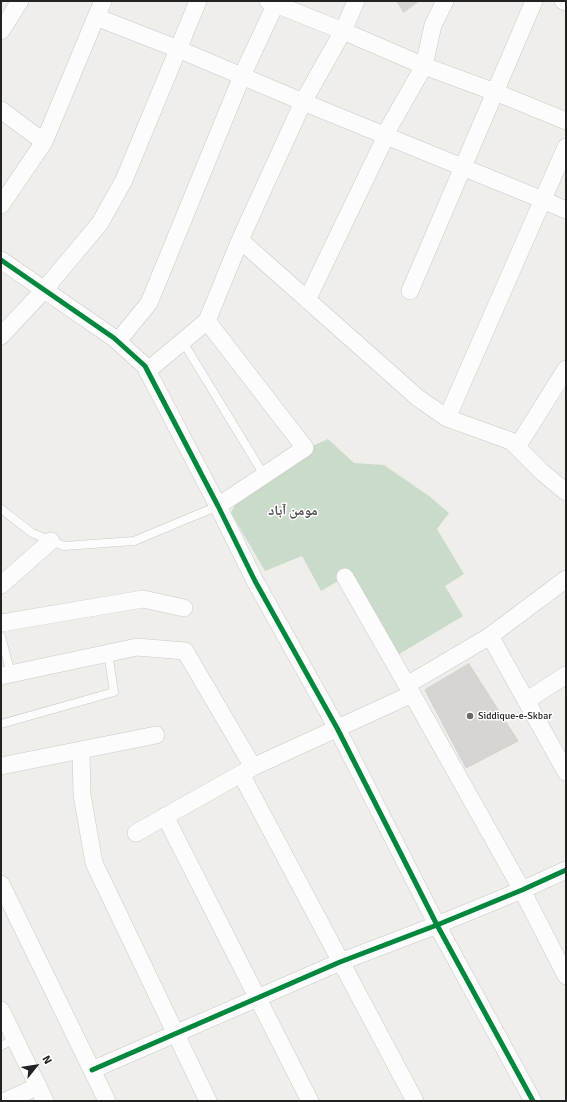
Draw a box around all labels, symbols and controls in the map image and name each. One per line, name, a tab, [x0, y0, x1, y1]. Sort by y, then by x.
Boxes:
district label: مومن آباد	[268, 503, 318, 519]
place label: Siddique-e-Skbar	[478, 710, 552, 722]
marker: Siddique-e-Skbar	[465, 711, 475, 721]
north arrow	[16, 1046, 56, 1086]
text: N	[39, 1053, 54, 1066]

